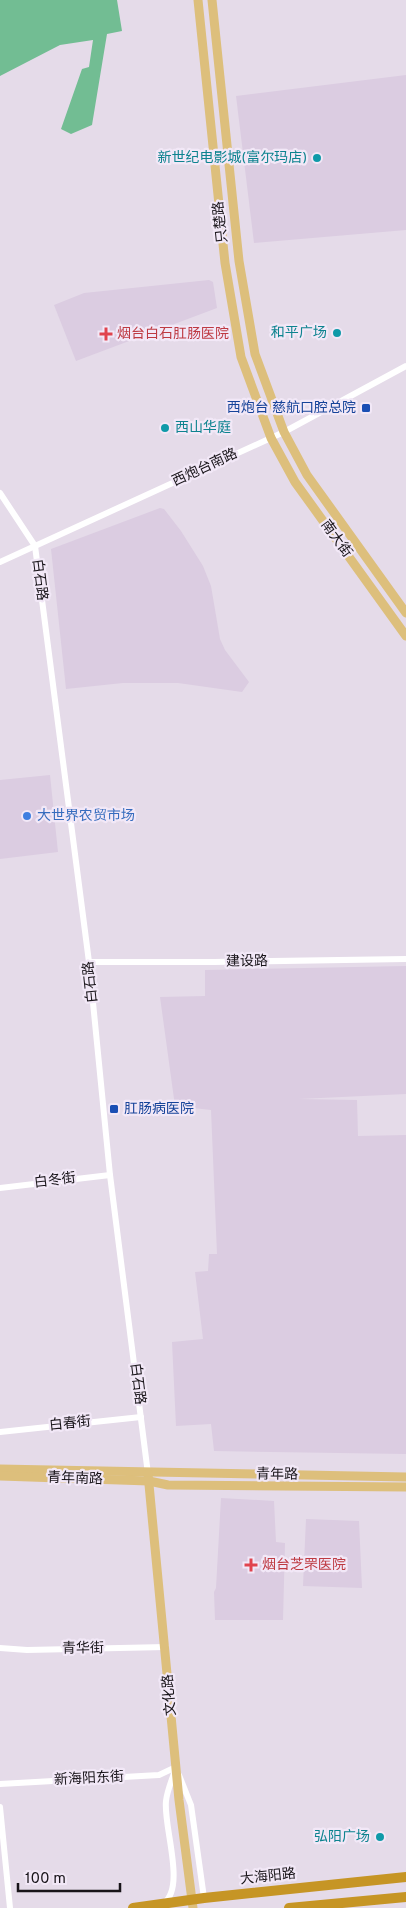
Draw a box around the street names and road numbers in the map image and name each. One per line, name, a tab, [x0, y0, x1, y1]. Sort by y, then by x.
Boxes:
street label: 只楚路	[210, 200, 232, 244]
street label: 西炮台南路	[169, 445, 240, 490]
street label: 南大街	[317, 517, 355, 561]
street label: 白石路	[28, 558, 50, 602]
street label: 建设路	[226, 953, 268, 971]
street label: 白石路	[80, 960, 102, 1004]
street label: 白冬街	[33, 1170, 77, 1192]
street label: 白石路	[126, 1362, 148, 1406]
street label: 白春街	[48, 1413, 92, 1435]
street label: 青年路	[256, 1466, 298, 1484]
street label: 青年南路	[47, 1470, 103, 1488]
street label: 青华街	[62, 1639, 104, 1658]
street label: 文化路	[159, 1673, 180, 1717]
street label: 新海阳东街	[54, 1769, 124, 1789]
street label: 大海阳路	[239, 1866, 297, 1888]

